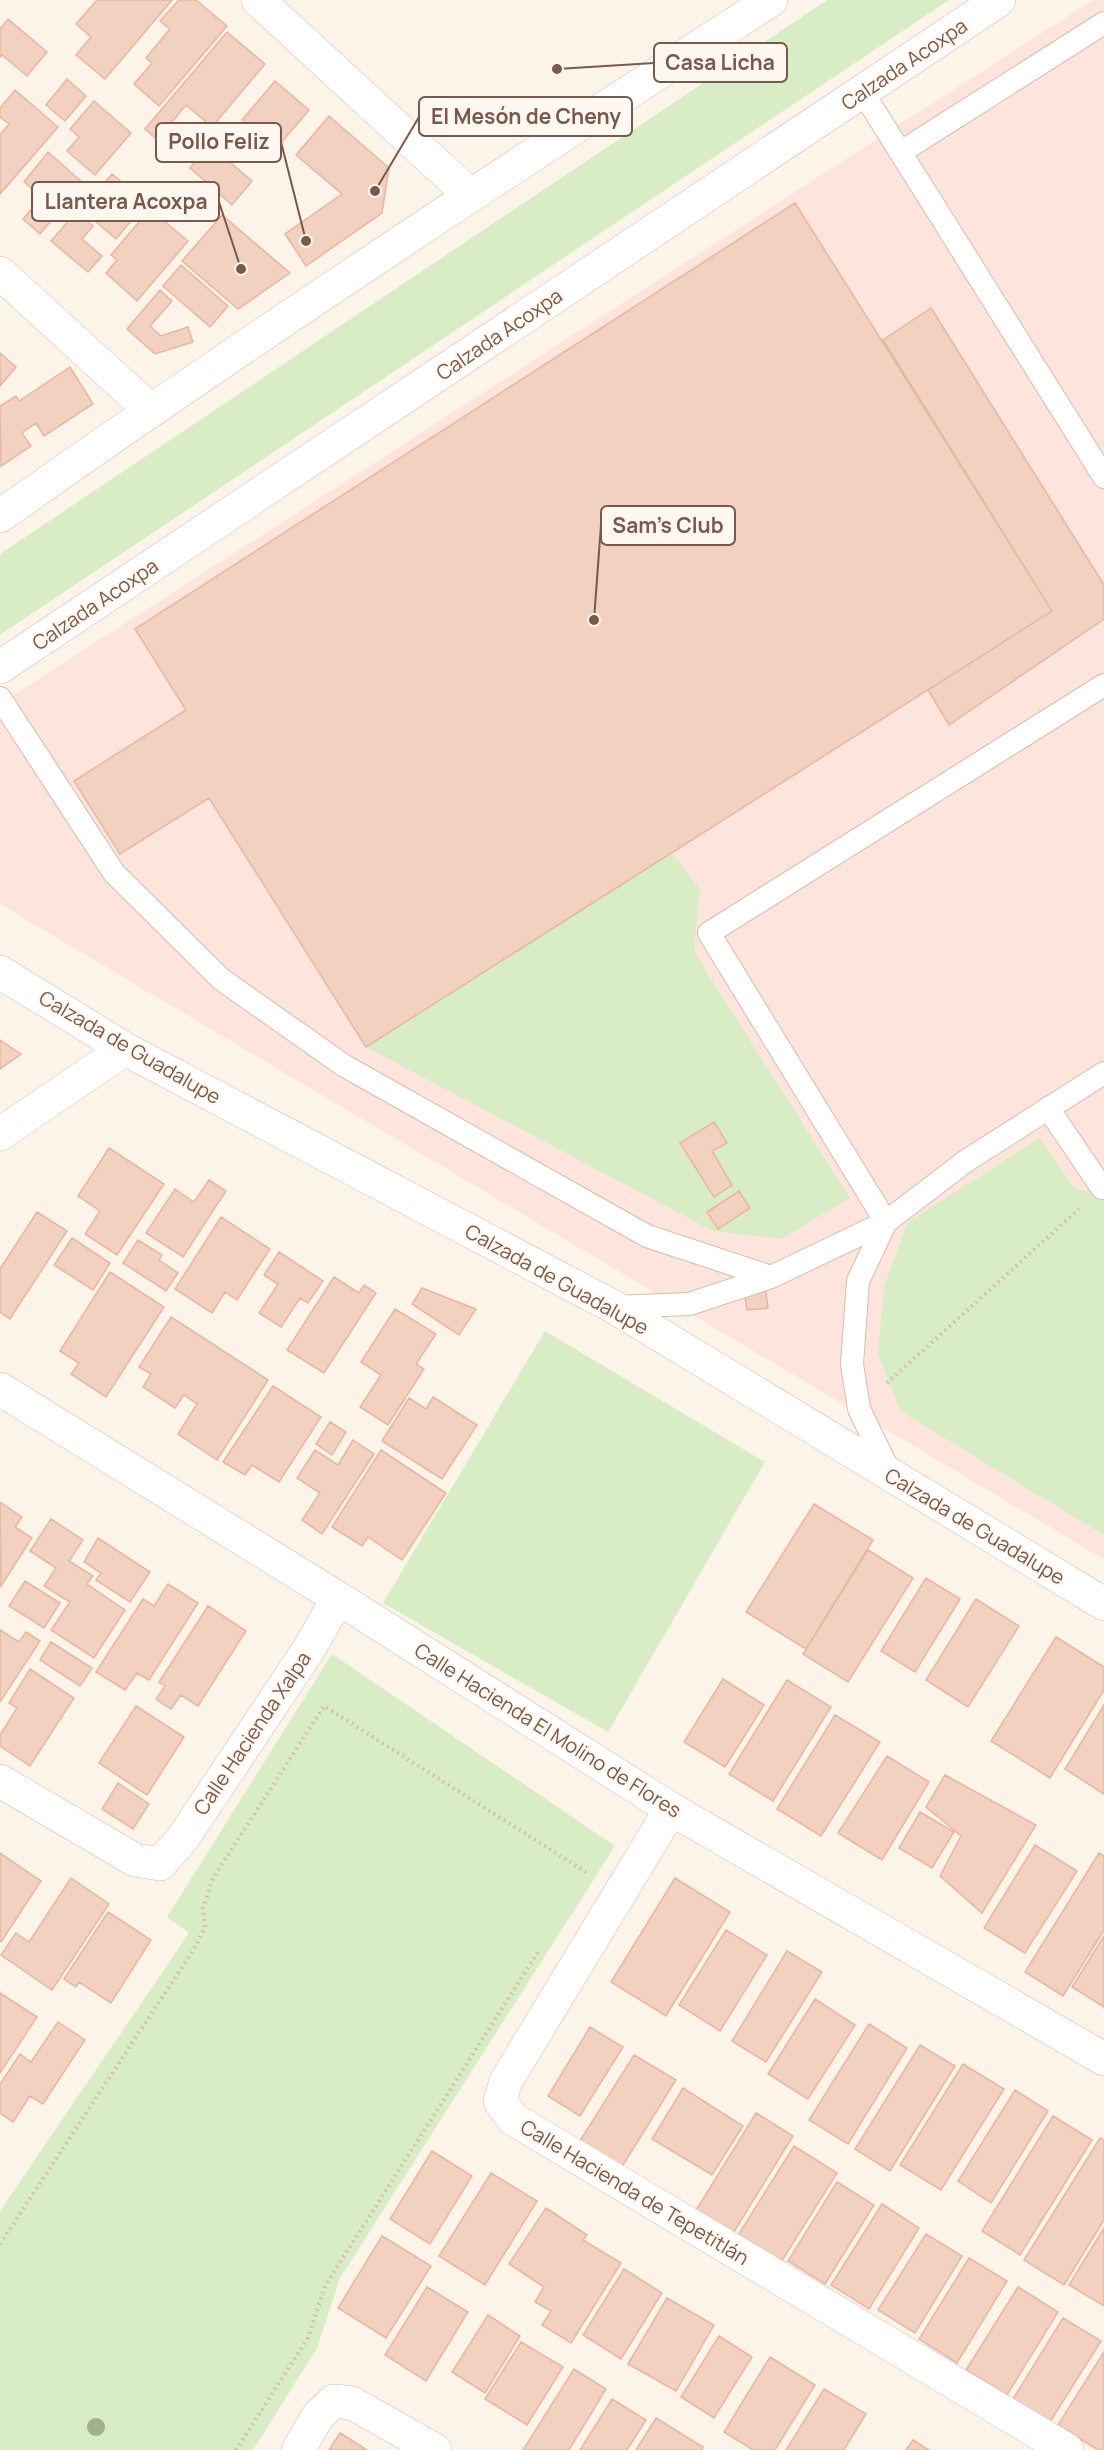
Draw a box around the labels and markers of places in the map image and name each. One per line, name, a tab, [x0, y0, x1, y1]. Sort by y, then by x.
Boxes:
callout: Casa Licha	[654, 43, 787, 82]
callout: El Mesón de Cheny	[419, 97, 632, 136]
callout: Pollo Feliz	[156, 123, 281, 162]
callout: Llantera Acoxpa	[32, 182, 219, 221]
callout: Sam's Club	[601, 506, 735, 545]

